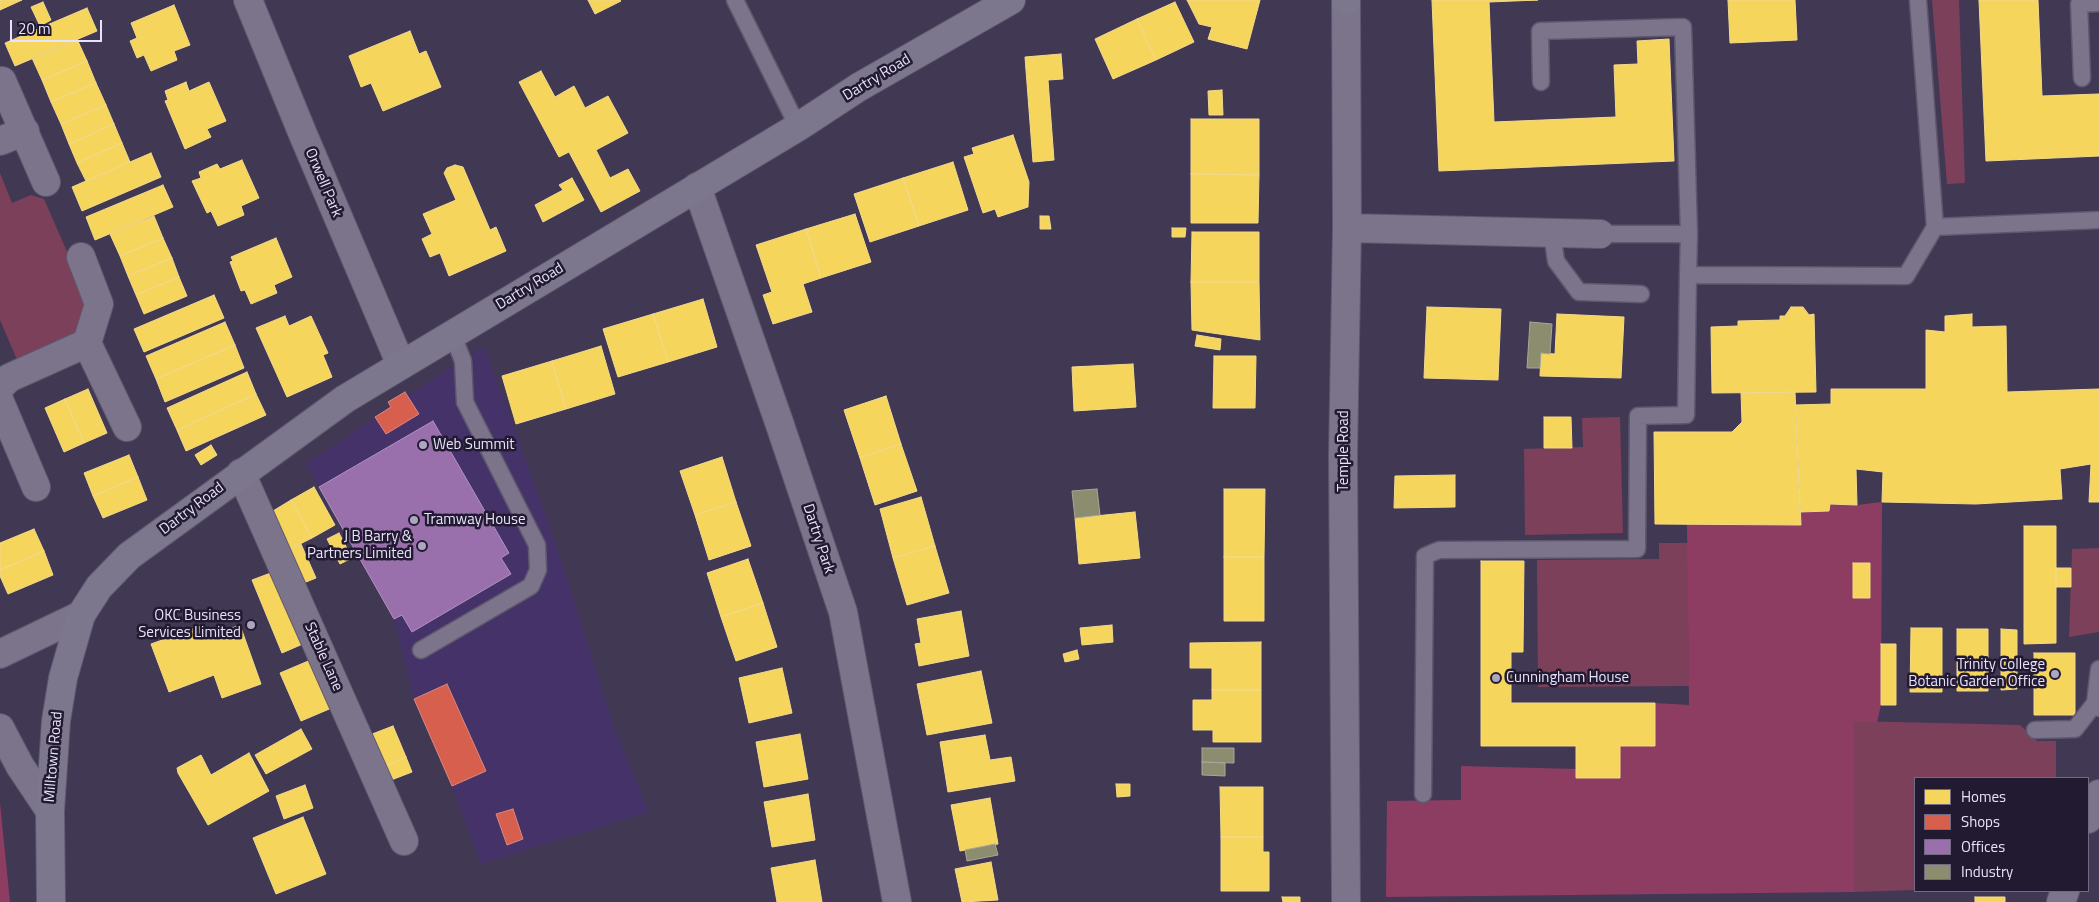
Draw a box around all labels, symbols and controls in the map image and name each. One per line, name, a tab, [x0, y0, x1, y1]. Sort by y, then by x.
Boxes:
scale bar	[12, 10, 105, 42]
text: 20 m	[18, 17, 51, 40]
street label: Dartry Road	[840, 51, 914, 105]
street label: Orwell Park	[300, 146, 346, 220]
street label: Dartry Road	[493, 260, 567, 314]
street label: Temple Road	[1335, 410, 1353, 492]
place label: Web Summit	[433, 436, 514, 454]
marker: Web Summit	[417, 439, 429, 451]
street label: Dartry Road	[156, 479, 228, 539]
street label: Dartry Park	[798, 502, 838, 576]
place label: Tramway House	[424, 511, 526, 529]
marker: Tramway House	[408, 514, 420, 526]
place label: J B Barry & Partners Limited	[307, 528, 412, 563]
marker: J B Barry & Partners Limited	[416, 540, 428, 552]
place label: OKC Business Services Limited	[138, 607, 241, 642]
marker: OKC Business Services Limited	[245, 619, 257, 631]
street label: Stable Lane	[300, 620, 346, 694]
place label: Trinity College Botanic Garden Office	[1908, 656, 2045, 691]
marker: Trinity College Botanic Garden Office	[2049, 668, 2061, 680]
place label: Cunningham House	[1506, 669, 1629, 687]
marker: Cunningham House	[1490, 672, 1502, 684]
street label: Milltown Road	[41, 711, 67, 803]
legend	[1914, 777, 2089, 892]
text: Homes	[1961, 785, 2006, 808]
text: Shops	[1961, 810, 2000, 833]
text: Offices	[1961, 835, 2005, 858]
text: Industry	[1961, 860, 2013, 883]

